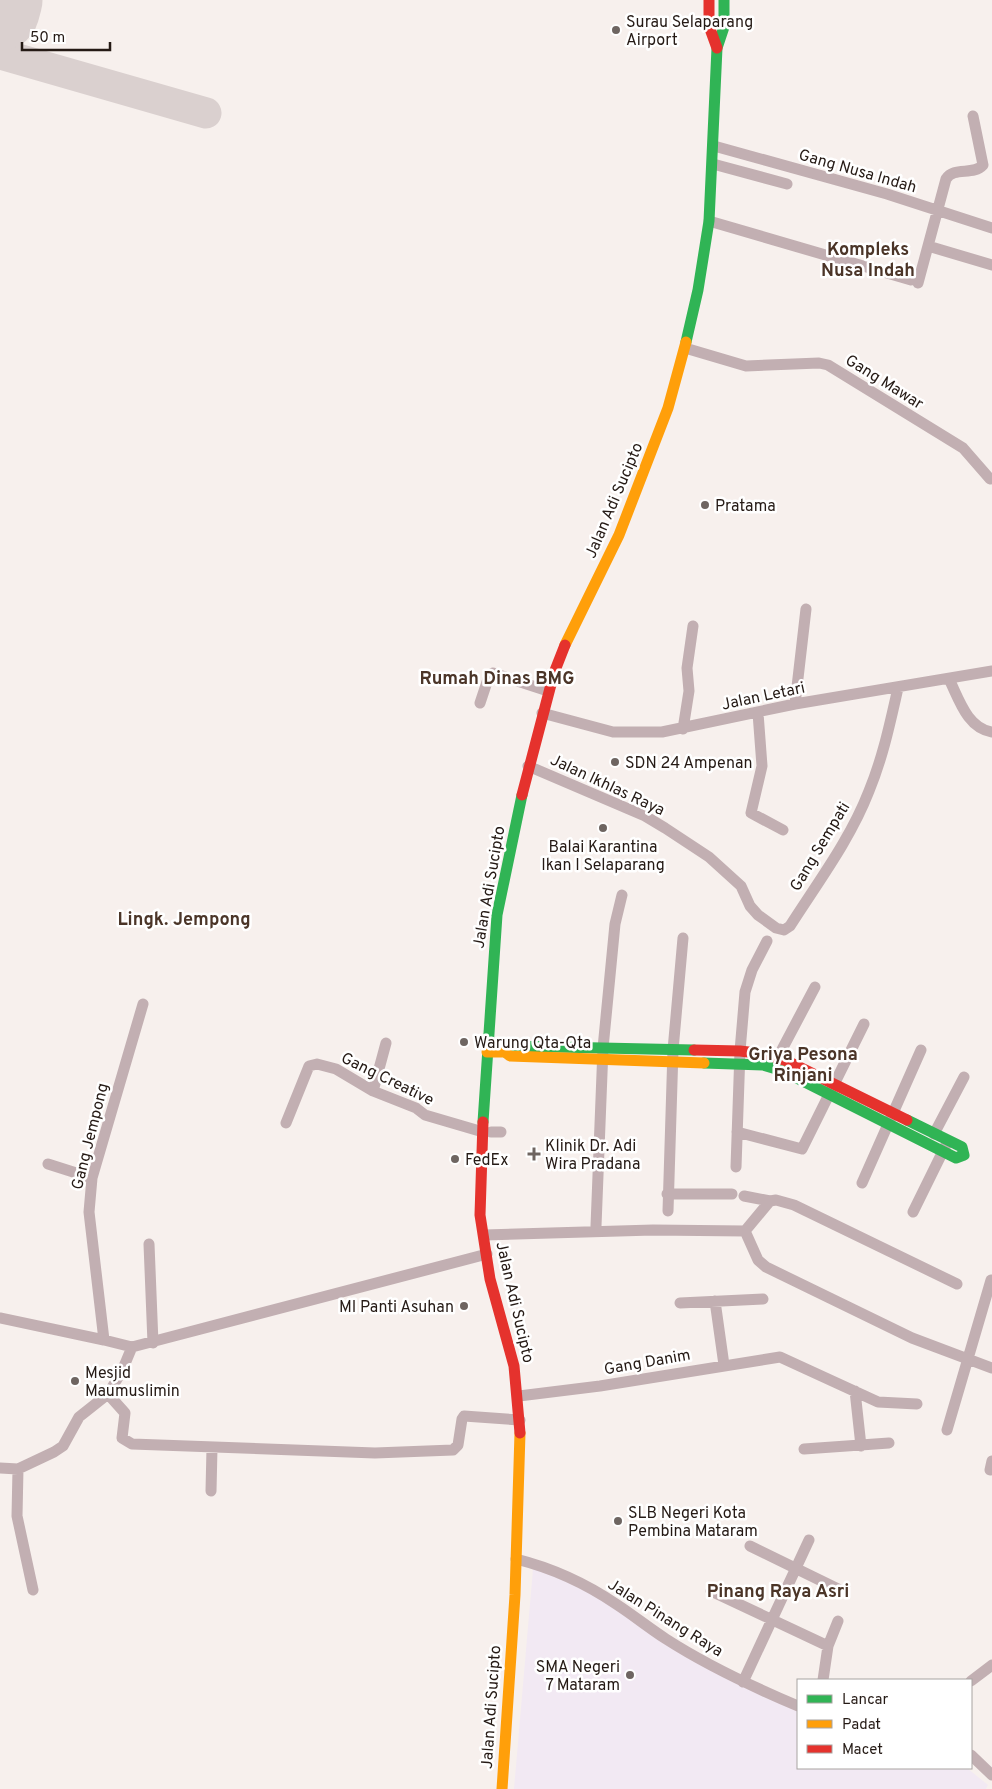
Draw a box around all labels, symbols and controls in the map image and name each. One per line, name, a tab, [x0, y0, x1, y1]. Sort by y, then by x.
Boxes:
place label: Surau Selaparang Airport	[626, 13, 753, 51]
scale bar	[22, 20, 110, 52]
marker: Surau Selaparang Airport	[610, 24, 622, 36]
text: 50 m	[30, 29, 65, 48]
street label: Gang Nusa Indah	[796, 146, 919, 198]
district label: Kompleks Nusa Indah	[821, 239, 915, 283]
street label: Gang Mawar	[841, 351, 927, 415]
street label: Jalan Adi Sucipto	[581, 440, 648, 562]
place label: Pratama	[715, 497, 776, 517]
marker: Pratama	[699, 499, 711, 511]
district label: Rumah Dinas BMG	[420, 668, 574, 691]
street label: Jalan Letari	[720, 678, 807, 716]
street label: Jalan Ikhlas Raya	[547, 751, 668, 821]
place label: SDN 24 Ampenan	[625, 754, 753, 774]
marker: SDN 24 Ampenan	[609, 756, 621, 768]
street label: Gang Sempati	[786, 799, 855, 895]
marker: Balai Karantina Ikan I Selaparang	[597, 822, 609, 834]
street label: Jalan Adi Sucipto	[469, 825, 511, 950]
place label: Balai Karantina Ikan I Selaparang	[541, 838, 665, 876]
district label: Lingk. Jempong	[117, 909, 251, 932]
place label: Warung Qta-Qta	[474, 1034, 591, 1054]
marker: Warung Qta-Qta	[458, 1036, 470, 1048]
district label: Griya Pesona Rinjani	[748, 1044, 858, 1088]
street label: Gang Creative	[337, 1049, 437, 1111]
street label: Gang Jempong	[68, 1081, 114, 1192]
place label: Klinik Dr. Adi Wira Pradana	[545, 1137, 640, 1175]
marker: Klinik Dr. Adi Wira Pradana	[527, 1147, 541, 1161]
place label: FedEx	[465, 1151, 508, 1171]
marker: FedEx	[449, 1153, 461, 1165]
street label: Jalan Adi Sucipto	[490, 1240, 538, 1365]
place label: MI Panti Asuhan	[339, 1298, 454, 1318]
marker: MI Panti Asuhan	[458, 1300, 470, 1312]
street label: Gang Danim	[603, 1346, 692, 1380]
place label: Mesjid Maumuslimin	[85, 1364, 180, 1402]
marker: Mesjid Maumuslimin	[69, 1375, 81, 1387]
place label: SLB Negeri Kota Pembina Mataram	[628, 1504, 758, 1542]
marker: SLB Negeri Kota Pembina Mataram	[612, 1515, 624, 1527]
street label: Jalan Pinang Raya	[604, 1575, 726, 1662]
district label: Pinang Raya Asri	[707, 1581, 849, 1604]
street label: Jalan Adi Sucipto	[478, 1645, 506, 1770]
place label: SMA Negeri 7 Mataram	[536, 1658, 620, 1696]
marker: SMA Negeri 7 Mataram	[624, 1669, 636, 1681]
legend	[797, 1679, 972, 1769]
text: Lancar	[842, 1691, 889, 1710]
text: Padat	[842, 1716, 881, 1735]
text: Macet	[842, 1741, 883, 1760]

